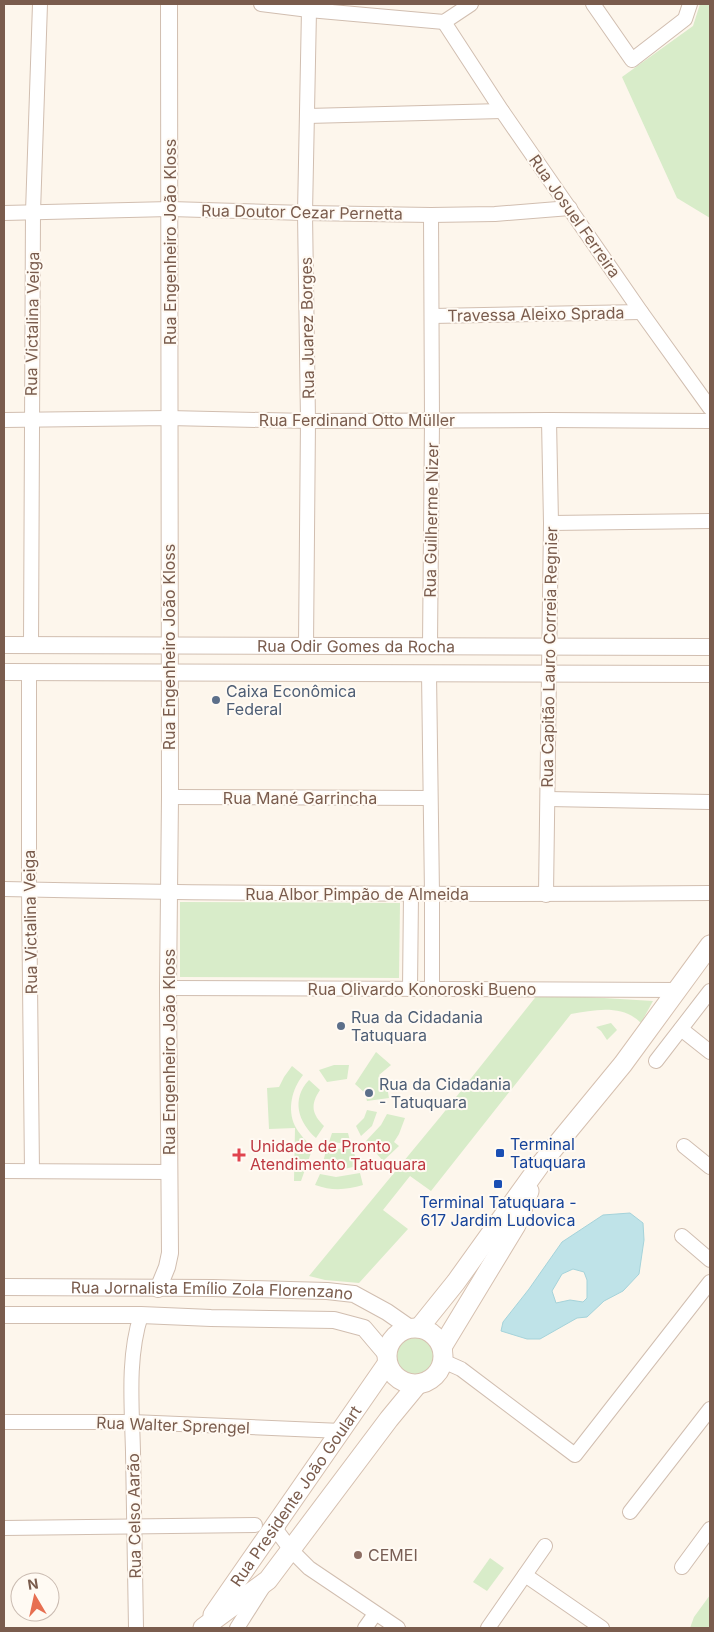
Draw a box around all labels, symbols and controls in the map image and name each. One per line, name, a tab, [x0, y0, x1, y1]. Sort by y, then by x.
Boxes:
street label: Rua Engenheiro João Kloss	[160, 139, 180, 345]
street label: Rua Josuel Ferreira	[525, 150, 625, 282]
street label: Rua Doutor Cezar Pernetta	[201, 200, 403, 224]
street label: Rua Victalina Veiga	[21, 252, 43, 396]
street label: Rua Juarez Borges	[296, 257, 318, 399]
street label: Travessa Aleixo Sprada	[447, 302, 625, 326]
street label: Rua Ferdinand Otto Müller	[259, 410, 455, 430]
street label: Rua Guilherme Nizer	[420, 442, 442, 598]
street label: Rua Capitão Lauro Correia Regnier	[537, 526, 561, 788]
street label: Rua Engenheiro João Kloss	[159, 544, 179, 750]
street label: Rua Odir Gomes da Rocha	[257, 636, 455, 656]
place label: Caixa Econômica Federal	[226, 681, 356, 719]
marker: Caixa Econômica Federal	[210, 694, 222, 706]
street label: Rua Mané Garrincha	[223, 788, 377, 808]
street label: Rua Victalina Veiga	[19, 850, 41, 994]
street label: Rua Albor Pimpão de Almeida	[245, 884, 469, 904]
street label: Rua Engenheiro João Kloss	[159, 949, 179, 1155]
street label: Rua Olivardo Konoroski Bueno	[308, 979, 536, 999]
place label: Rua da Cidadania Tatuquara	[351, 1007, 483, 1045]
marker: Rua da Cidadania Tatuquara	[335, 1020, 347, 1032]
place label: Rua da Cidadania - Tatuquara	[379, 1074, 511, 1112]
marker: Rua da Cidadania - Tatuquara	[363, 1087, 375, 1099]
place label: Terminal Tatuquara	[510, 1134, 586, 1172]
place label: Unidade de Pronto Atendimento Tatuquara	[250, 1136, 426, 1174]
marker: Terminal Tatuquara	[494, 1147, 506, 1159]
marker: Unidade de Pronto Atendimento Tatuquara	[232, 1148, 246, 1162]
marker: Terminal Tatuquara - 617 Jardim Ludovica	[492, 1178, 504, 1190]
place label: Terminal Tatuquara - 617 Jardim Ludovica	[419, 1192, 577, 1230]
street label: Rua Jornalista Emílio Zola Florenzano	[71, 1277, 354, 1304]
street label: Rua Presidente João Goulart	[226, 1401, 365, 1590]
street label: Rua Walter Sprengel	[96, 1412, 250, 1438]
street label: Rua Celso Aarão	[123, 1453, 145, 1579]
place label: CEMEI	[368, 1545, 418, 1565]
marker: CEMEI	[352, 1549, 364, 1561]
north arrow	[10, 1572, 60, 1622]
text: N	[26, 1574, 39, 1593]

